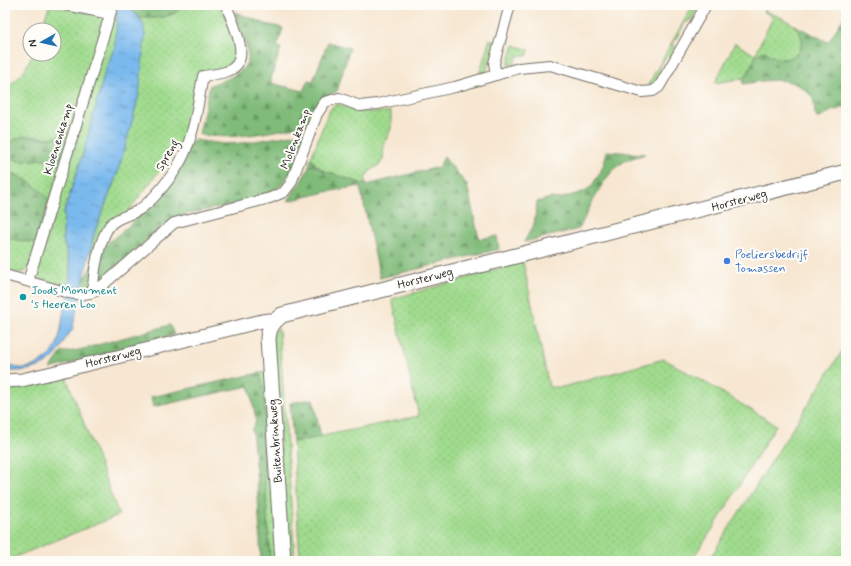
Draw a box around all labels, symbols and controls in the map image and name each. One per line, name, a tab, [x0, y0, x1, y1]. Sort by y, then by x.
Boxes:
north arrow	[22, 22, 62, 62]
text: N	[26, 39, 41, 48]
street label: Kloenenkamp	[41, 102, 77, 177]
street label: Molenkamp	[277, 107, 315, 172]
street label: Spreng	[152, 136, 184, 175]
street label: Horsterweg	[710, 186, 769, 216]
place label: Poeliersbedrijf Tomassen	[735, 247, 808, 277]
marker: Poeliersbedrijf Tomassen	[722, 256, 732, 266]
street label: Horsterweg	[396, 264, 455, 294]
place label: Joods Monument ‘s Heeren Loo	[31, 283, 117, 313]
marker: Joods Monument ‘s Heeren Loo	[18, 292, 28, 302]
street label: Horsterweg	[84, 343, 143, 373]
street label: Buitenbrinkweg	[265, 398, 287, 483]

